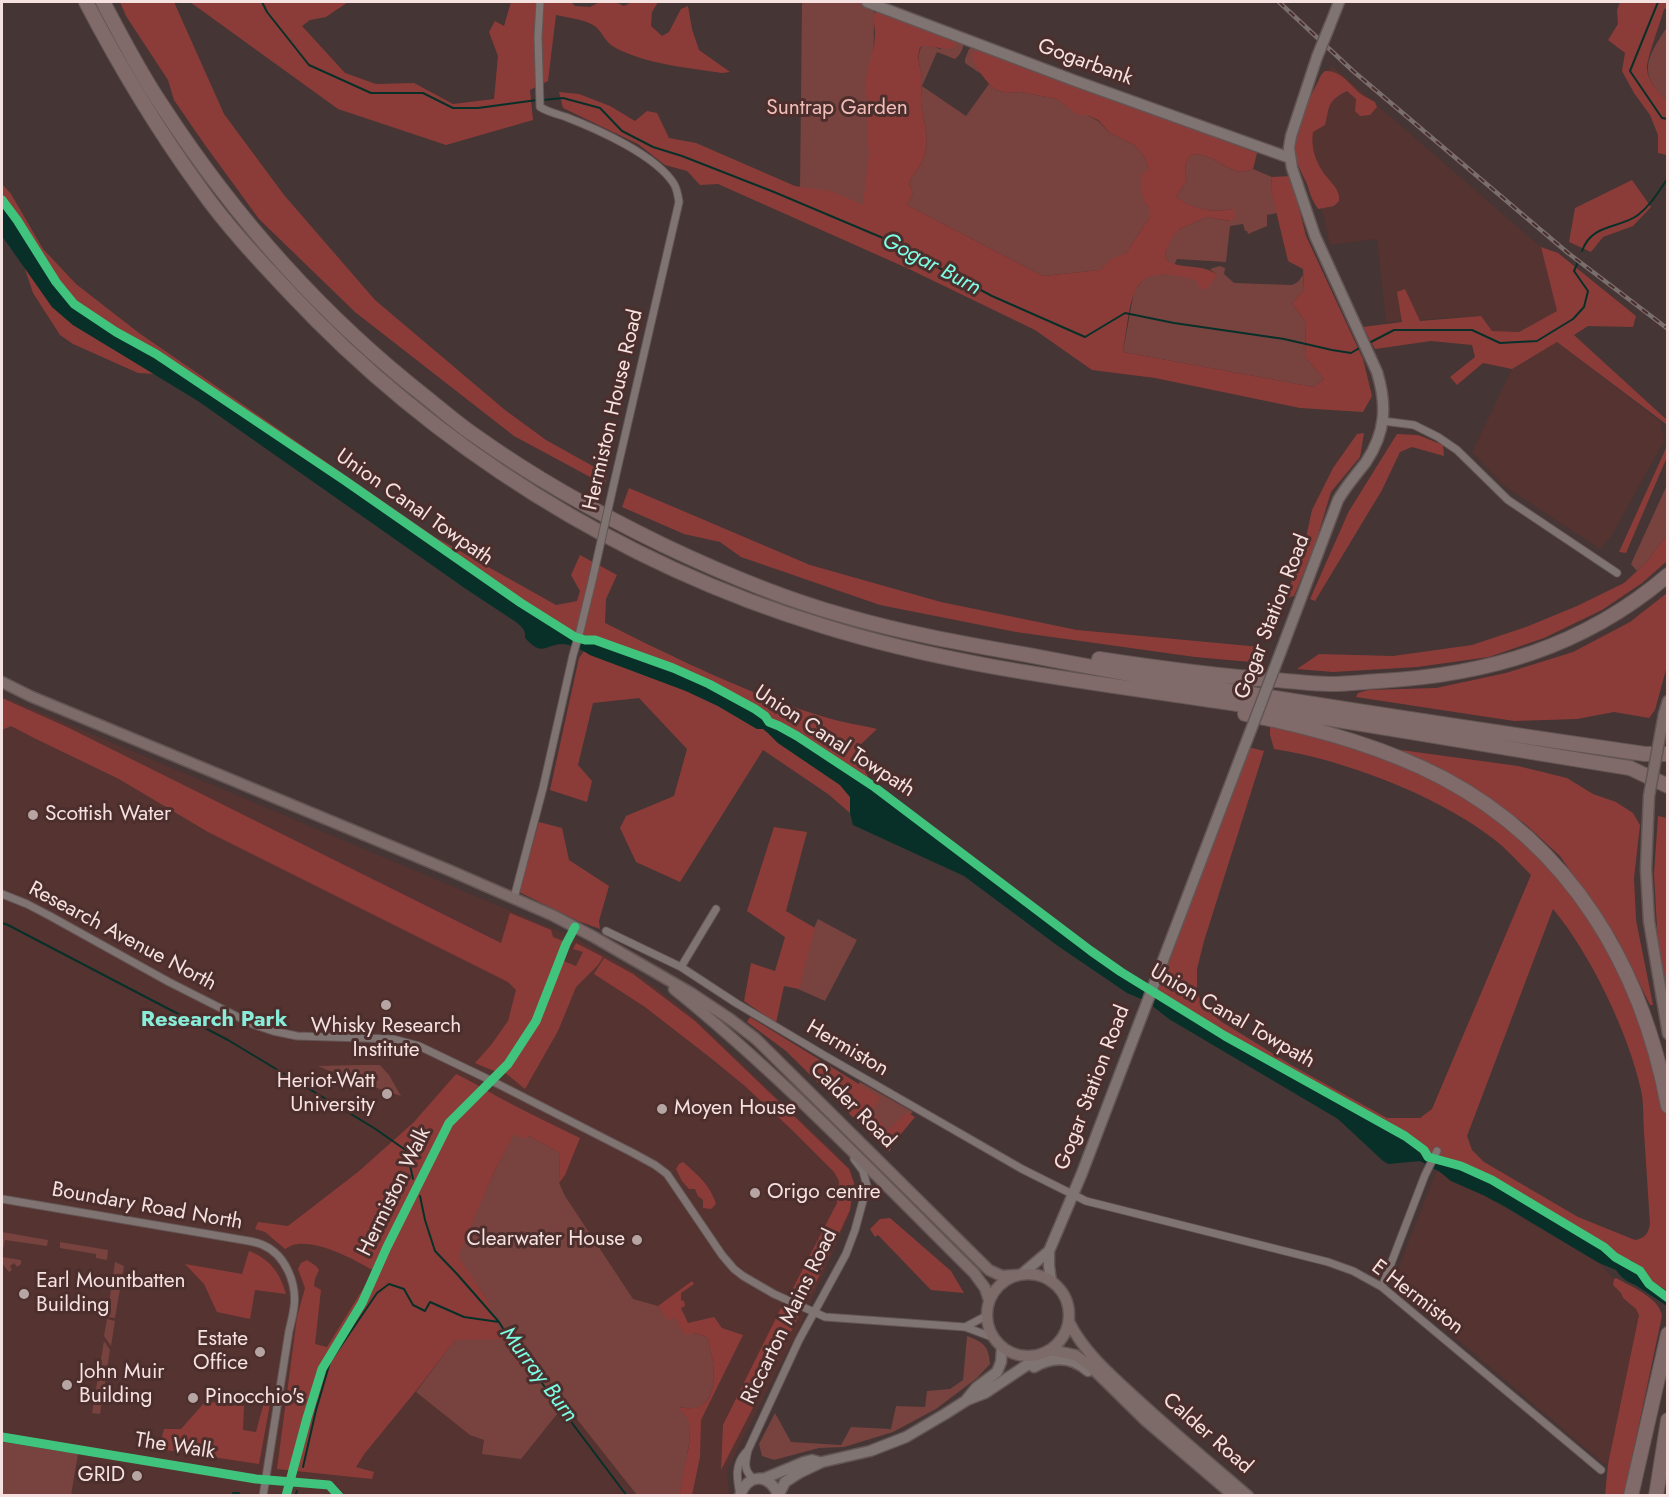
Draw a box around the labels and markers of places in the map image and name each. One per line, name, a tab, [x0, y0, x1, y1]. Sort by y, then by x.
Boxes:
place label: Scottish Water	[45, 802, 171, 828]
marker: Scottish Water	[26, 808, 40, 822]
marker: Whisky Research Institute	[379, 998, 393, 1012]
place label: Whisky Research Institute	[311, 1014, 461, 1064]
place label: Heriot-Watt University	[277, 1069, 375, 1119]
marker: Heriot-Watt University	[380, 1087, 394, 1101]
place label: Moyen House	[674, 1096, 796, 1122]
marker: Moyen House	[655, 1102, 669, 1116]
place label: Origo centre	[767, 1180, 881, 1206]
marker: Origo centre	[748, 1186, 762, 1200]
place label: Clearwater House	[467, 1227, 625, 1253]
marker: Clearwater House	[630, 1233, 644, 1247]
place label: Earl Mountbatten Building	[36, 1269, 186, 1319]
marker: Earl Mountbatten Building	[17, 1287, 31, 1301]
place label: Estate Office	[193, 1327, 248, 1377]
marker: Estate Office	[253, 1345, 267, 1359]
place label: John Muir Building	[79, 1360, 165, 1410]
marker: John Muir Building	[60, 1378, 74, 1392]
place label: Pinocchio's	[205, 1385, 304, 1411]
marker: Pinocchio's	[186, 1391, 200, 1405]
place label: GRID	[78, 1463, 125, 1489]
marker: GRID	[130, 1469, 144, 1483]

